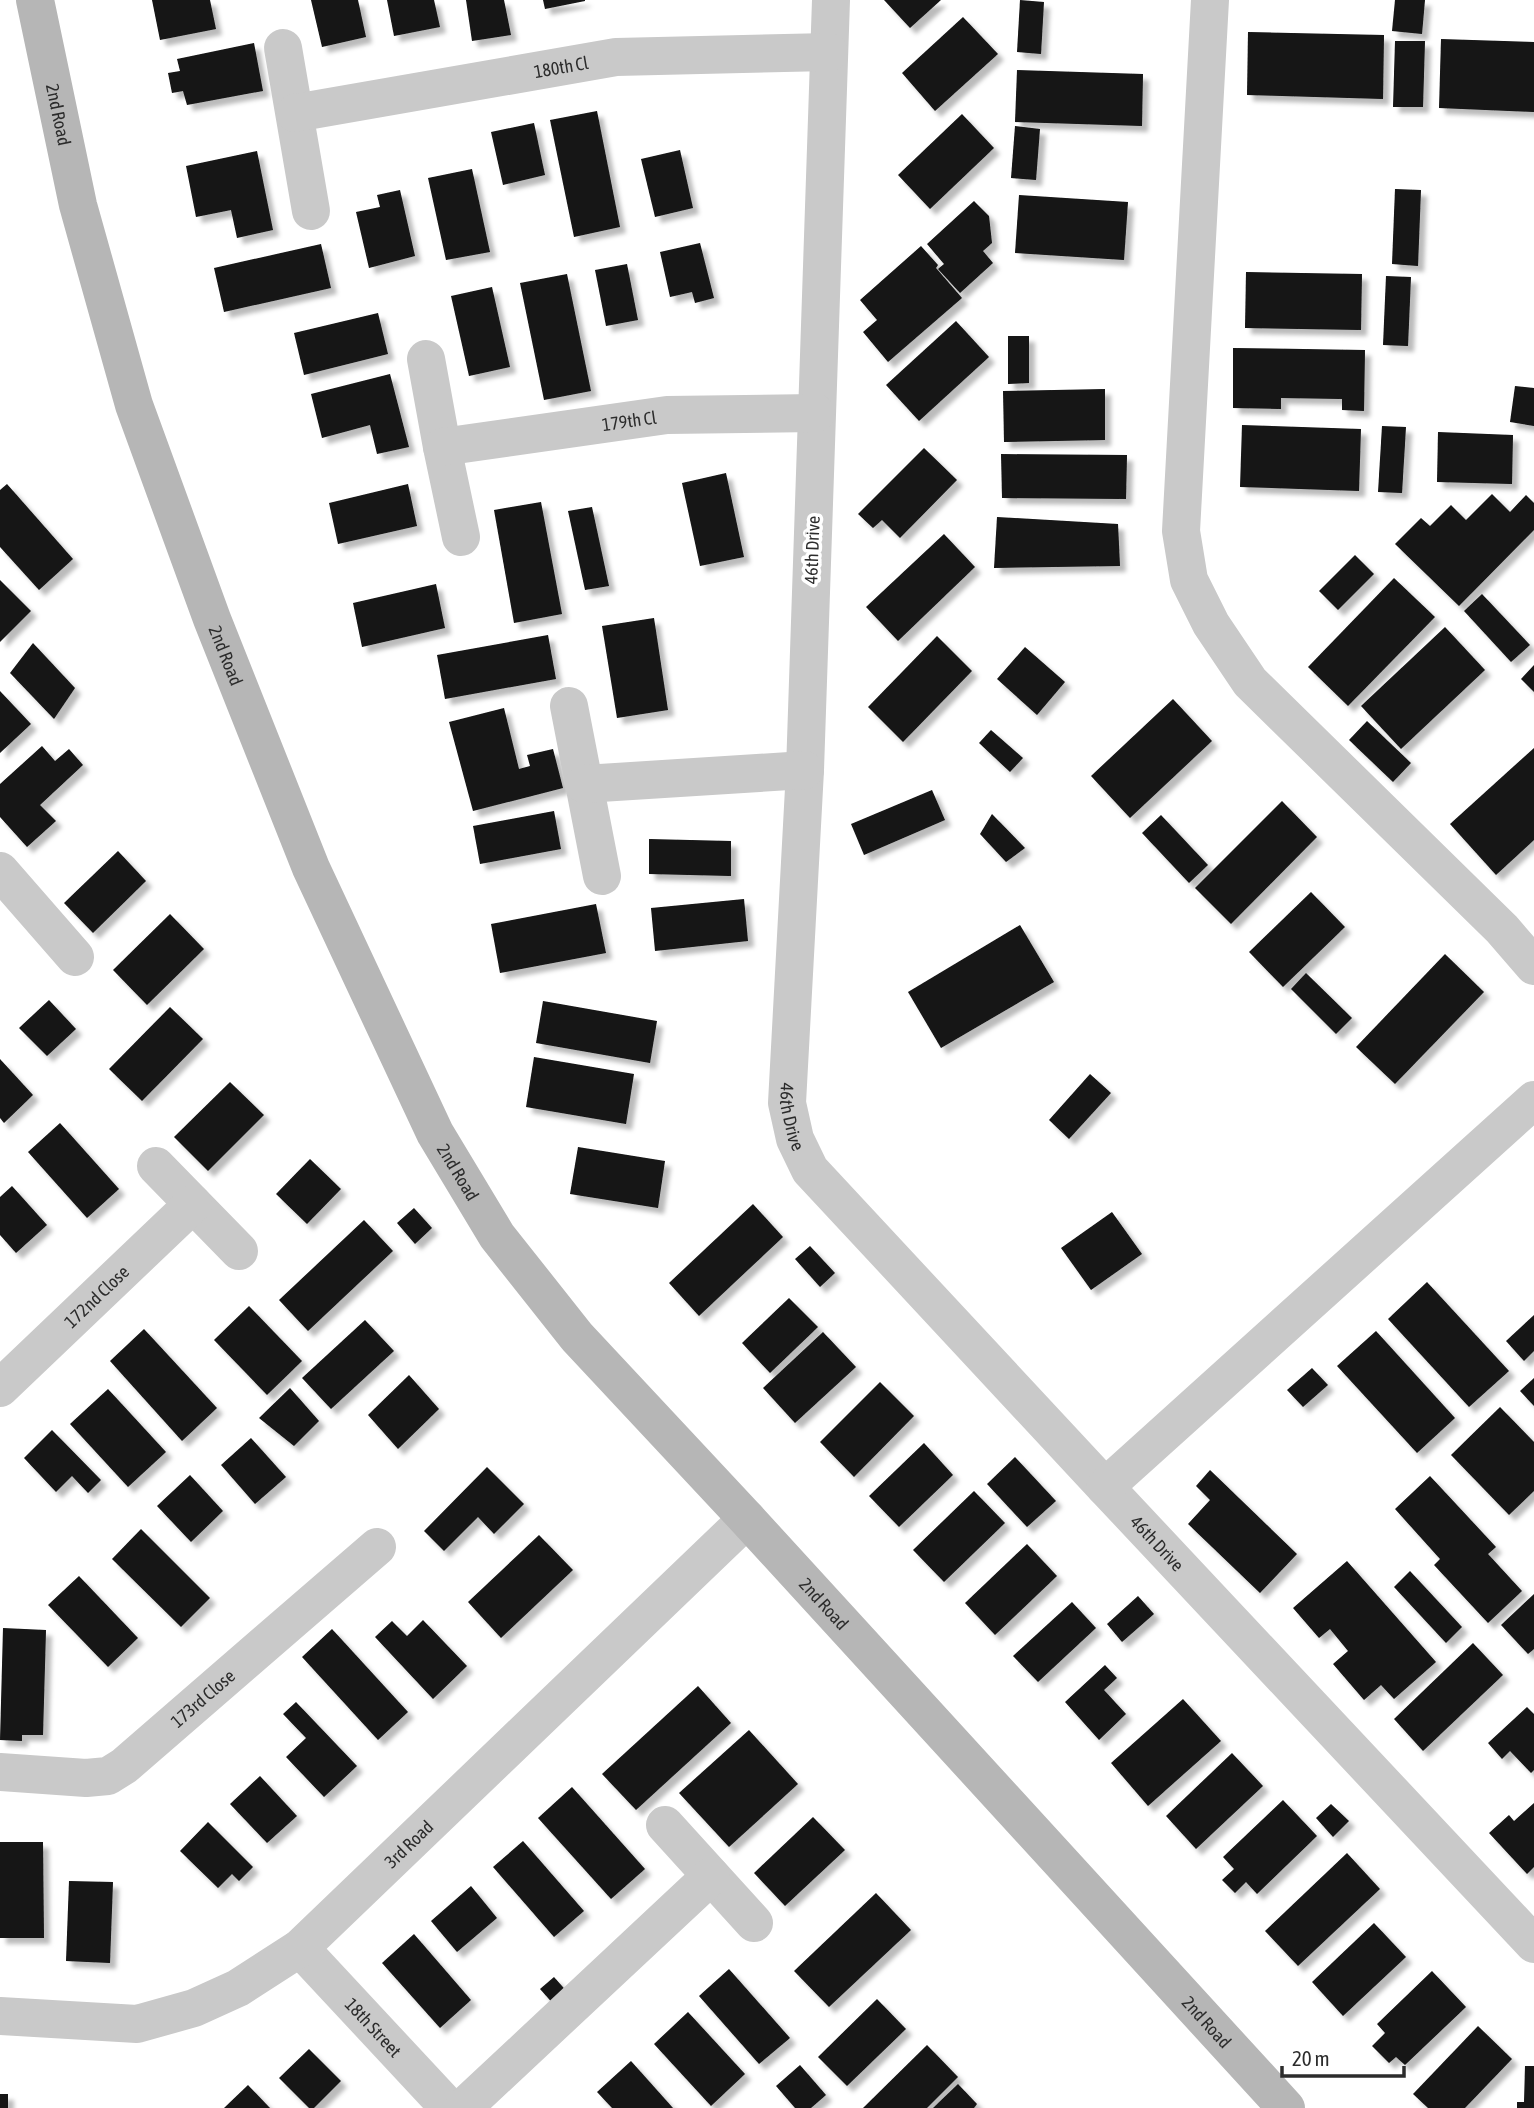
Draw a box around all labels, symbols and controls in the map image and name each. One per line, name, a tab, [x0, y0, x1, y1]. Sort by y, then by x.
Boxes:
street label: 180th Cl	[532, 52, 590, 82]
street label: 2nd Road	[42, 82, 76, 147]
street label: 179th Cl	[601, 406, 658, 435]
street label: 46th Drive	[800, 516, 824, 584]
street label: 2nd Road	[205, 622, 248, 688]
street label: 46th Drive	[776, 1082, 809, 1154]
street label: 2nd Road	[433, 1140, 484, 1204]
street label: 172nd Close	[60, 1261, 133, 1332]
street label: 46th Drive	[1126, 1511, 1189, 1575]
street label: 2nd Road	[795, 1573, 853, 1634]
street label: 173rd Close	[166, 1665, 239, 1731]
street label: 3rd Road	[380, 1816, 437, 1872]
street label: 2nd Road	[1178, 1992, 1236, 2052]
street label: 18th Street	[341, 1993, 406, 2061]
scale bar	[1282, 2035, 1404, 2078]
text: 20 m	[1292, 2046, 1330, 2070]

